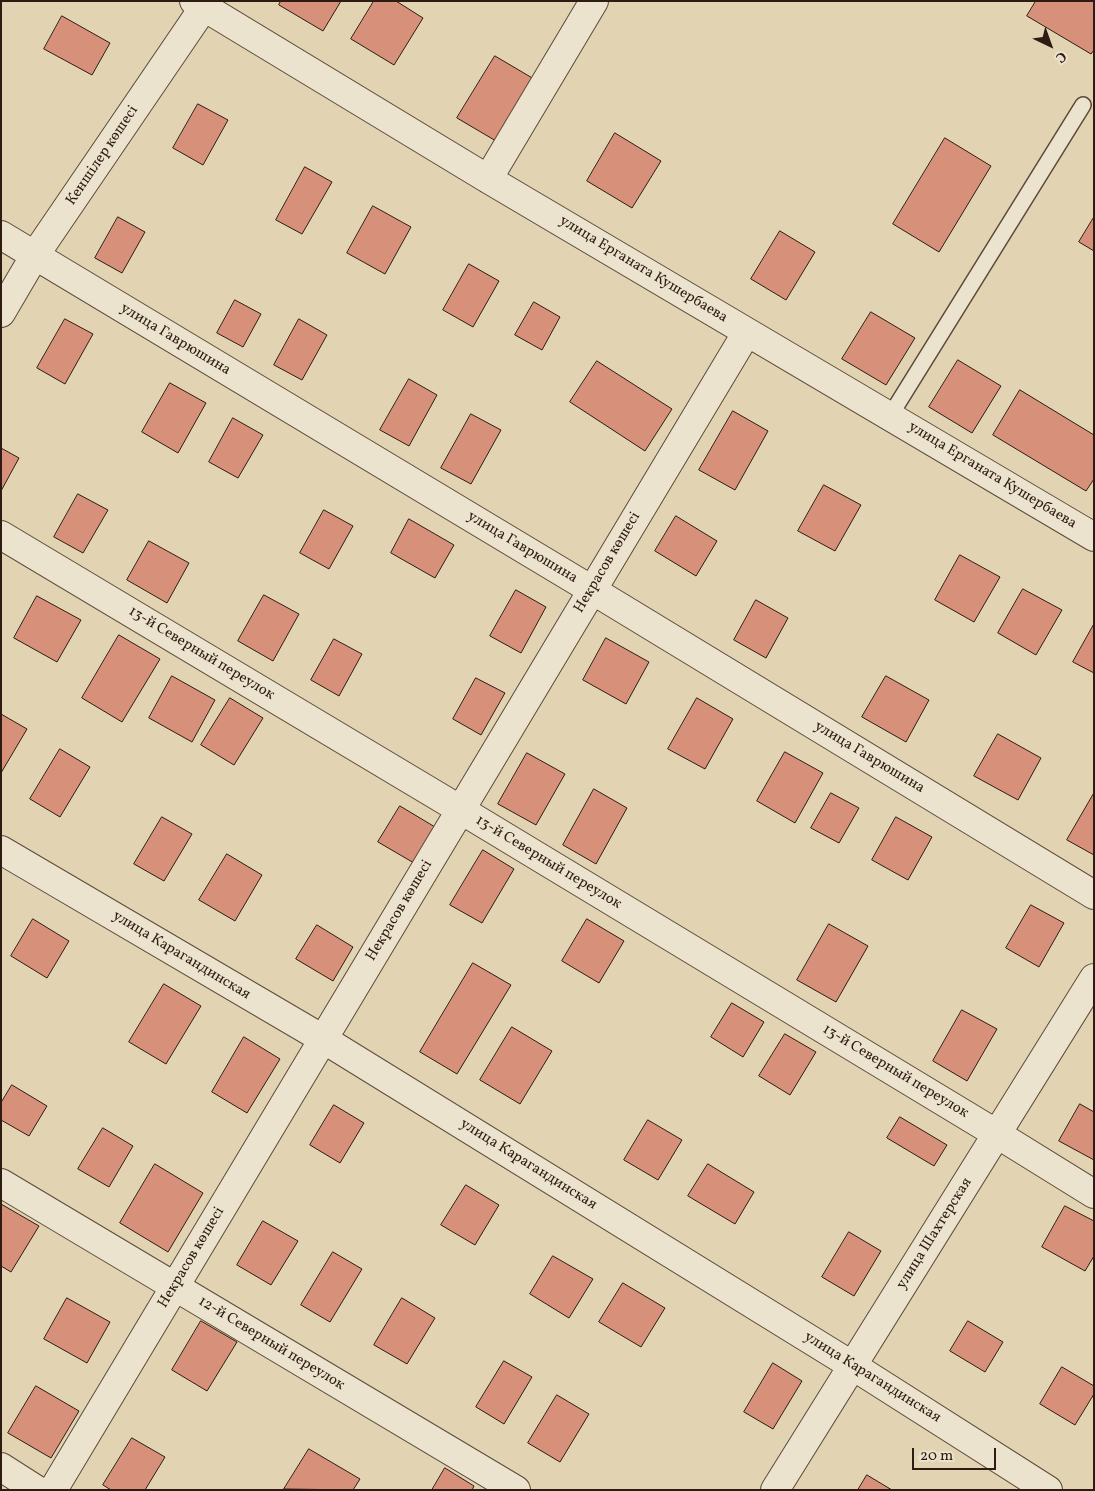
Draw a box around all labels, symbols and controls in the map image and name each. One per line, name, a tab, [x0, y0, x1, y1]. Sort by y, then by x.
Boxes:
north arrow	[1025, 20, 1075, 70]
text: С	[1051, 46, 1070, 67]
street label: Кеншілер көшесі	[63, 103, 143, 209]
street label: улица Ерганата Кушербаева	[556, 213, 730, 327]
street label: улица Гаврюшина	[117, 300, 233, 380]
street label: улица Ерганата Кушербаева	[905, 419, 1079, 533]
street label: улица Гаврюшина	[464, 508, 580, 588]
street label: Некрасов көшесі	[571, 509, 645, 617]
street label: 13-й Северный переулок	[125, 603, 277, 705]
street label: улица Гаврюшина	[811, 718, 927, 798]
street label: 13-й Северный переулок	[472, 812, 624, 914]
street label: Некрасов көшесі	[363, 857, 437, 965]
street label: улица Карагандинская	[109, 908, 253, 1004]
street label: 13-й Северный переулок	[819, 1021, 971, 1123]
street label: улица Карагандинская	[456, 1116, 600, 1214]
street label: улица Шахтерская	[893, 1175, 977, 1293]
street label: Некрасов көшесі	[155, 1204, 229, 1312]
street label: 12-й Северный переулок	[195, 1293, 347, 1395]
street label: улица Карагандинская	[800, 1329, 944, 1427]
scale bar	[915, 1438, 999, 1470]
text: 20 m	[920, 1446, 953, 1467]

